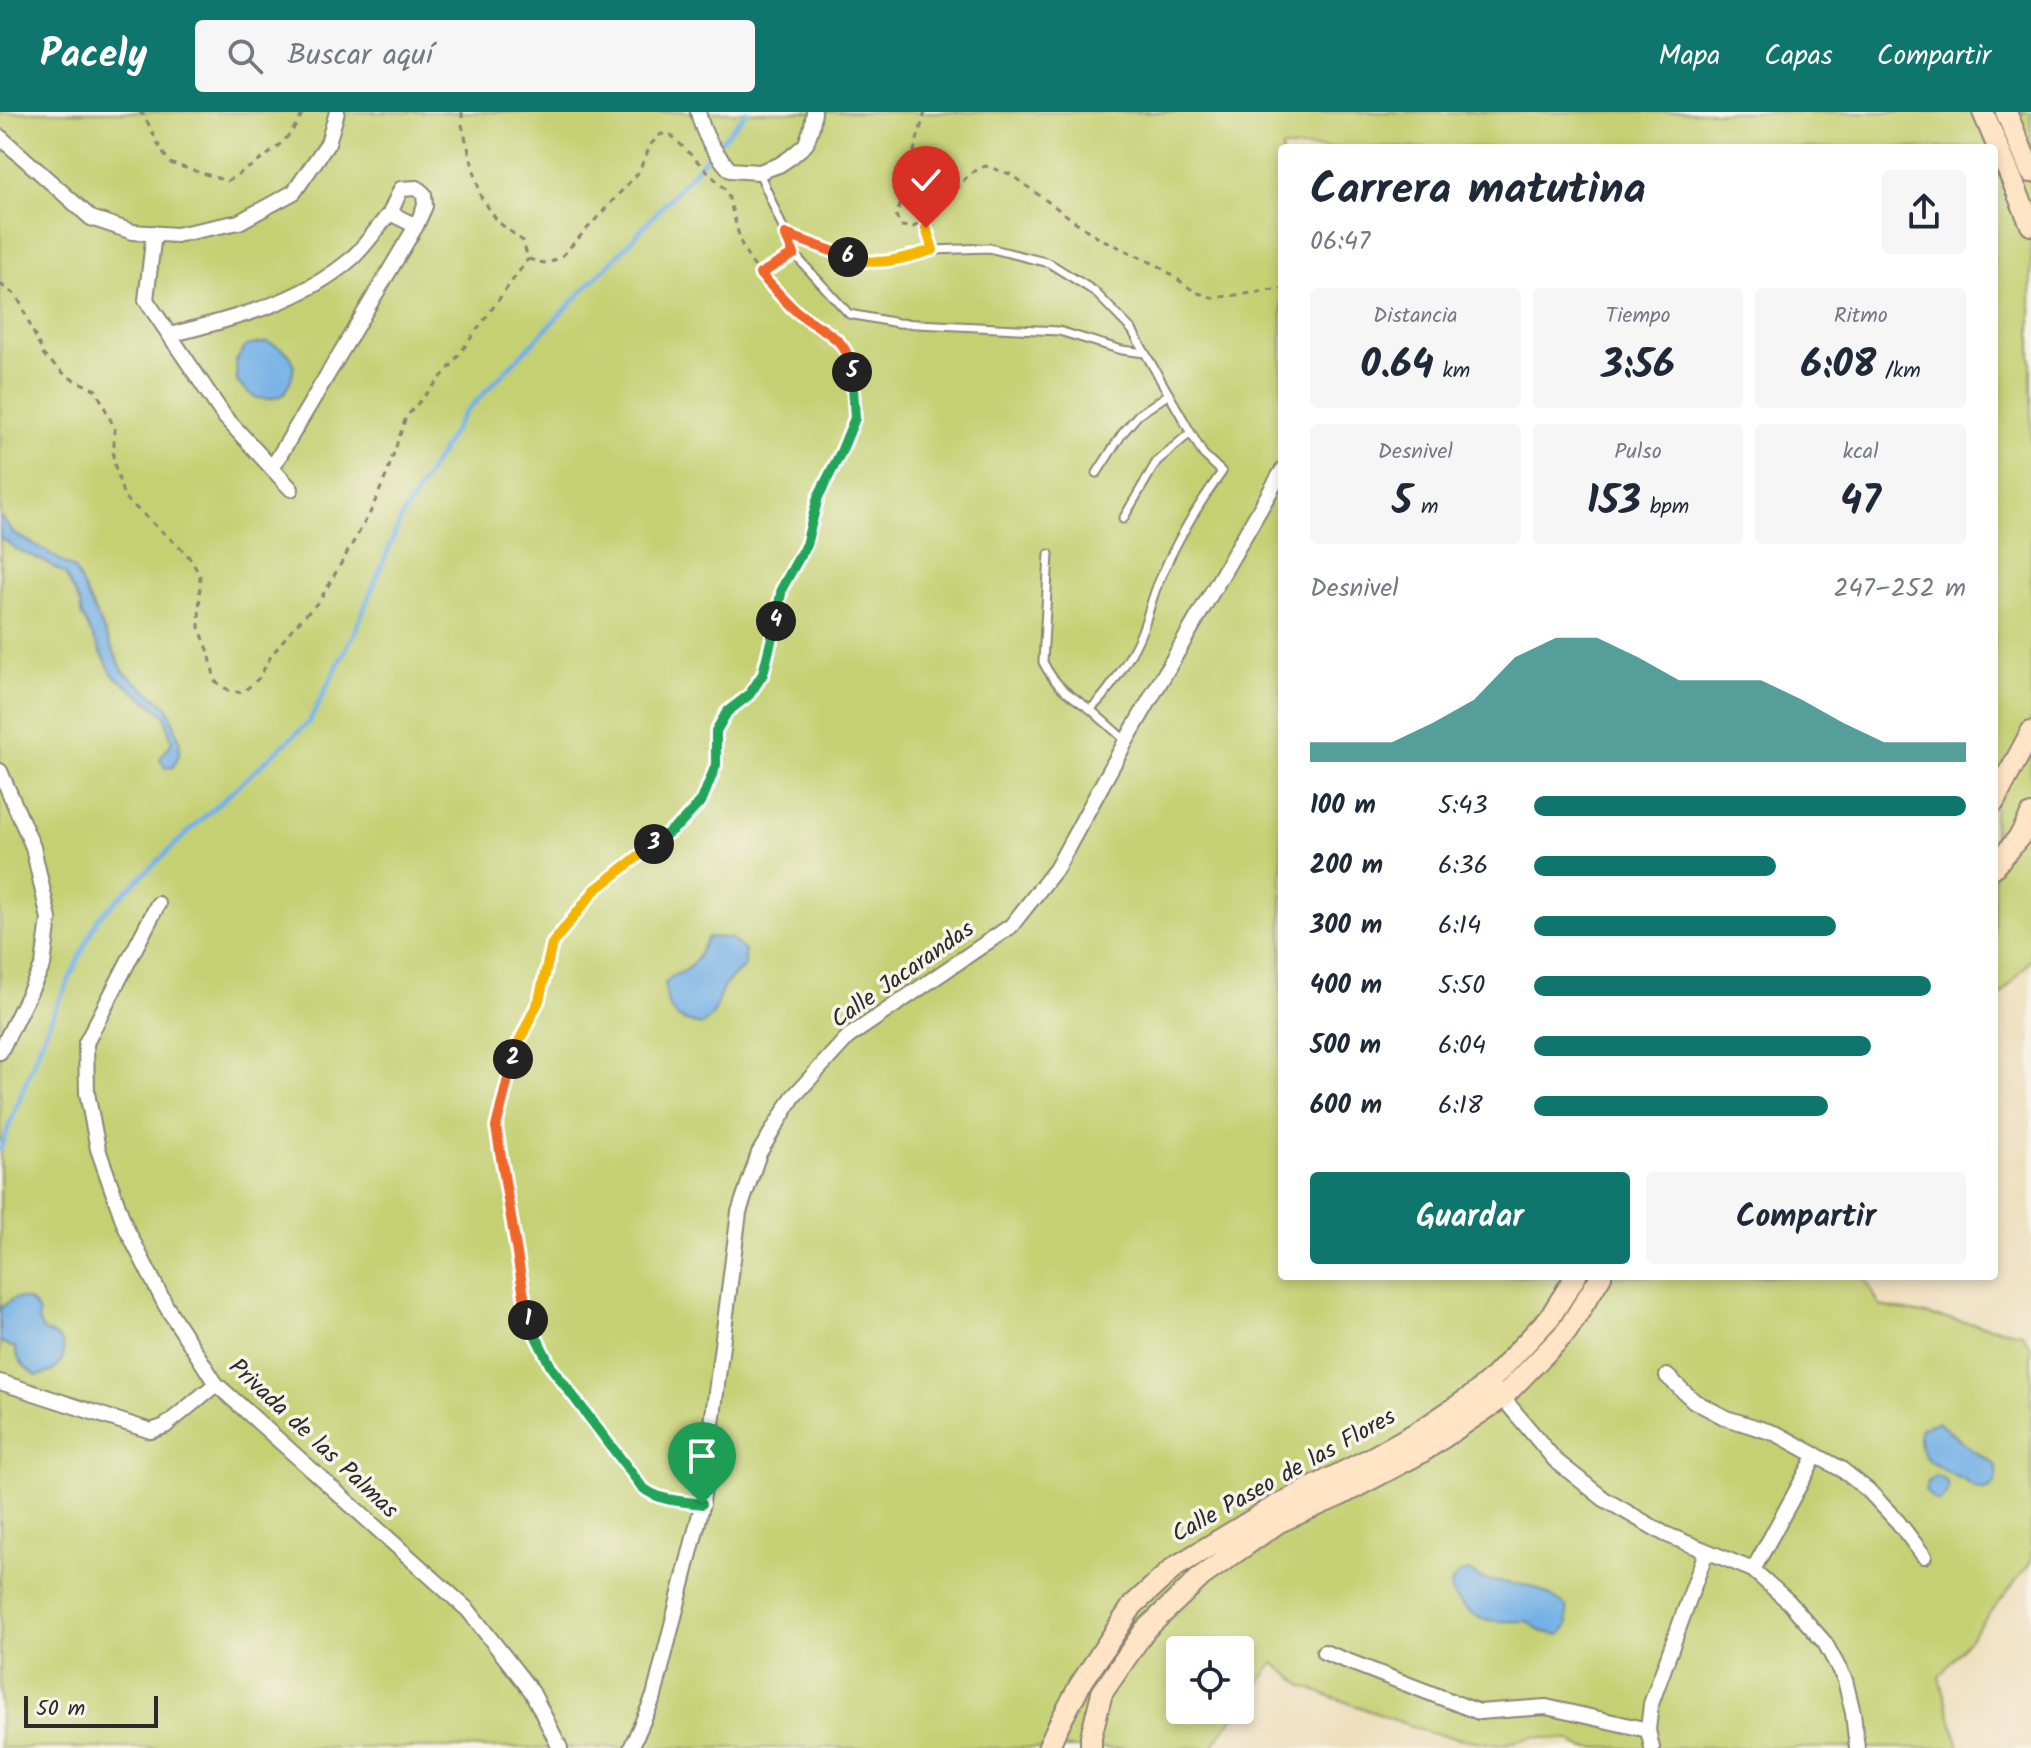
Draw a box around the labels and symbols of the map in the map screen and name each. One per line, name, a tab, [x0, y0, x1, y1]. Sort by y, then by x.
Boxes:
pin	[892, 146, 960, 228]
pin: 6	[828, 237, 868, 277]
pin: 5	[832, 352, 872, 392]
pin: 4	[756, 601, 796, 641]
pin: 3	[634, 824, 674, 864]
street label: Calle Jacarandas	[823, 911, 983, 1039]
pin: 2	[493, 1039, 533, 1079]
pin: 1	[508, 1300, 548, 1340]
street label: Privada de las Palmas	[219, 1349, 407, 1529]
street label: Calle Paseo de las Flores	[1165, 1398, 1403, 1554]
pin	[668, 1422, 736, 1504]
scale bar	[24, 1692, 158, 1728]

